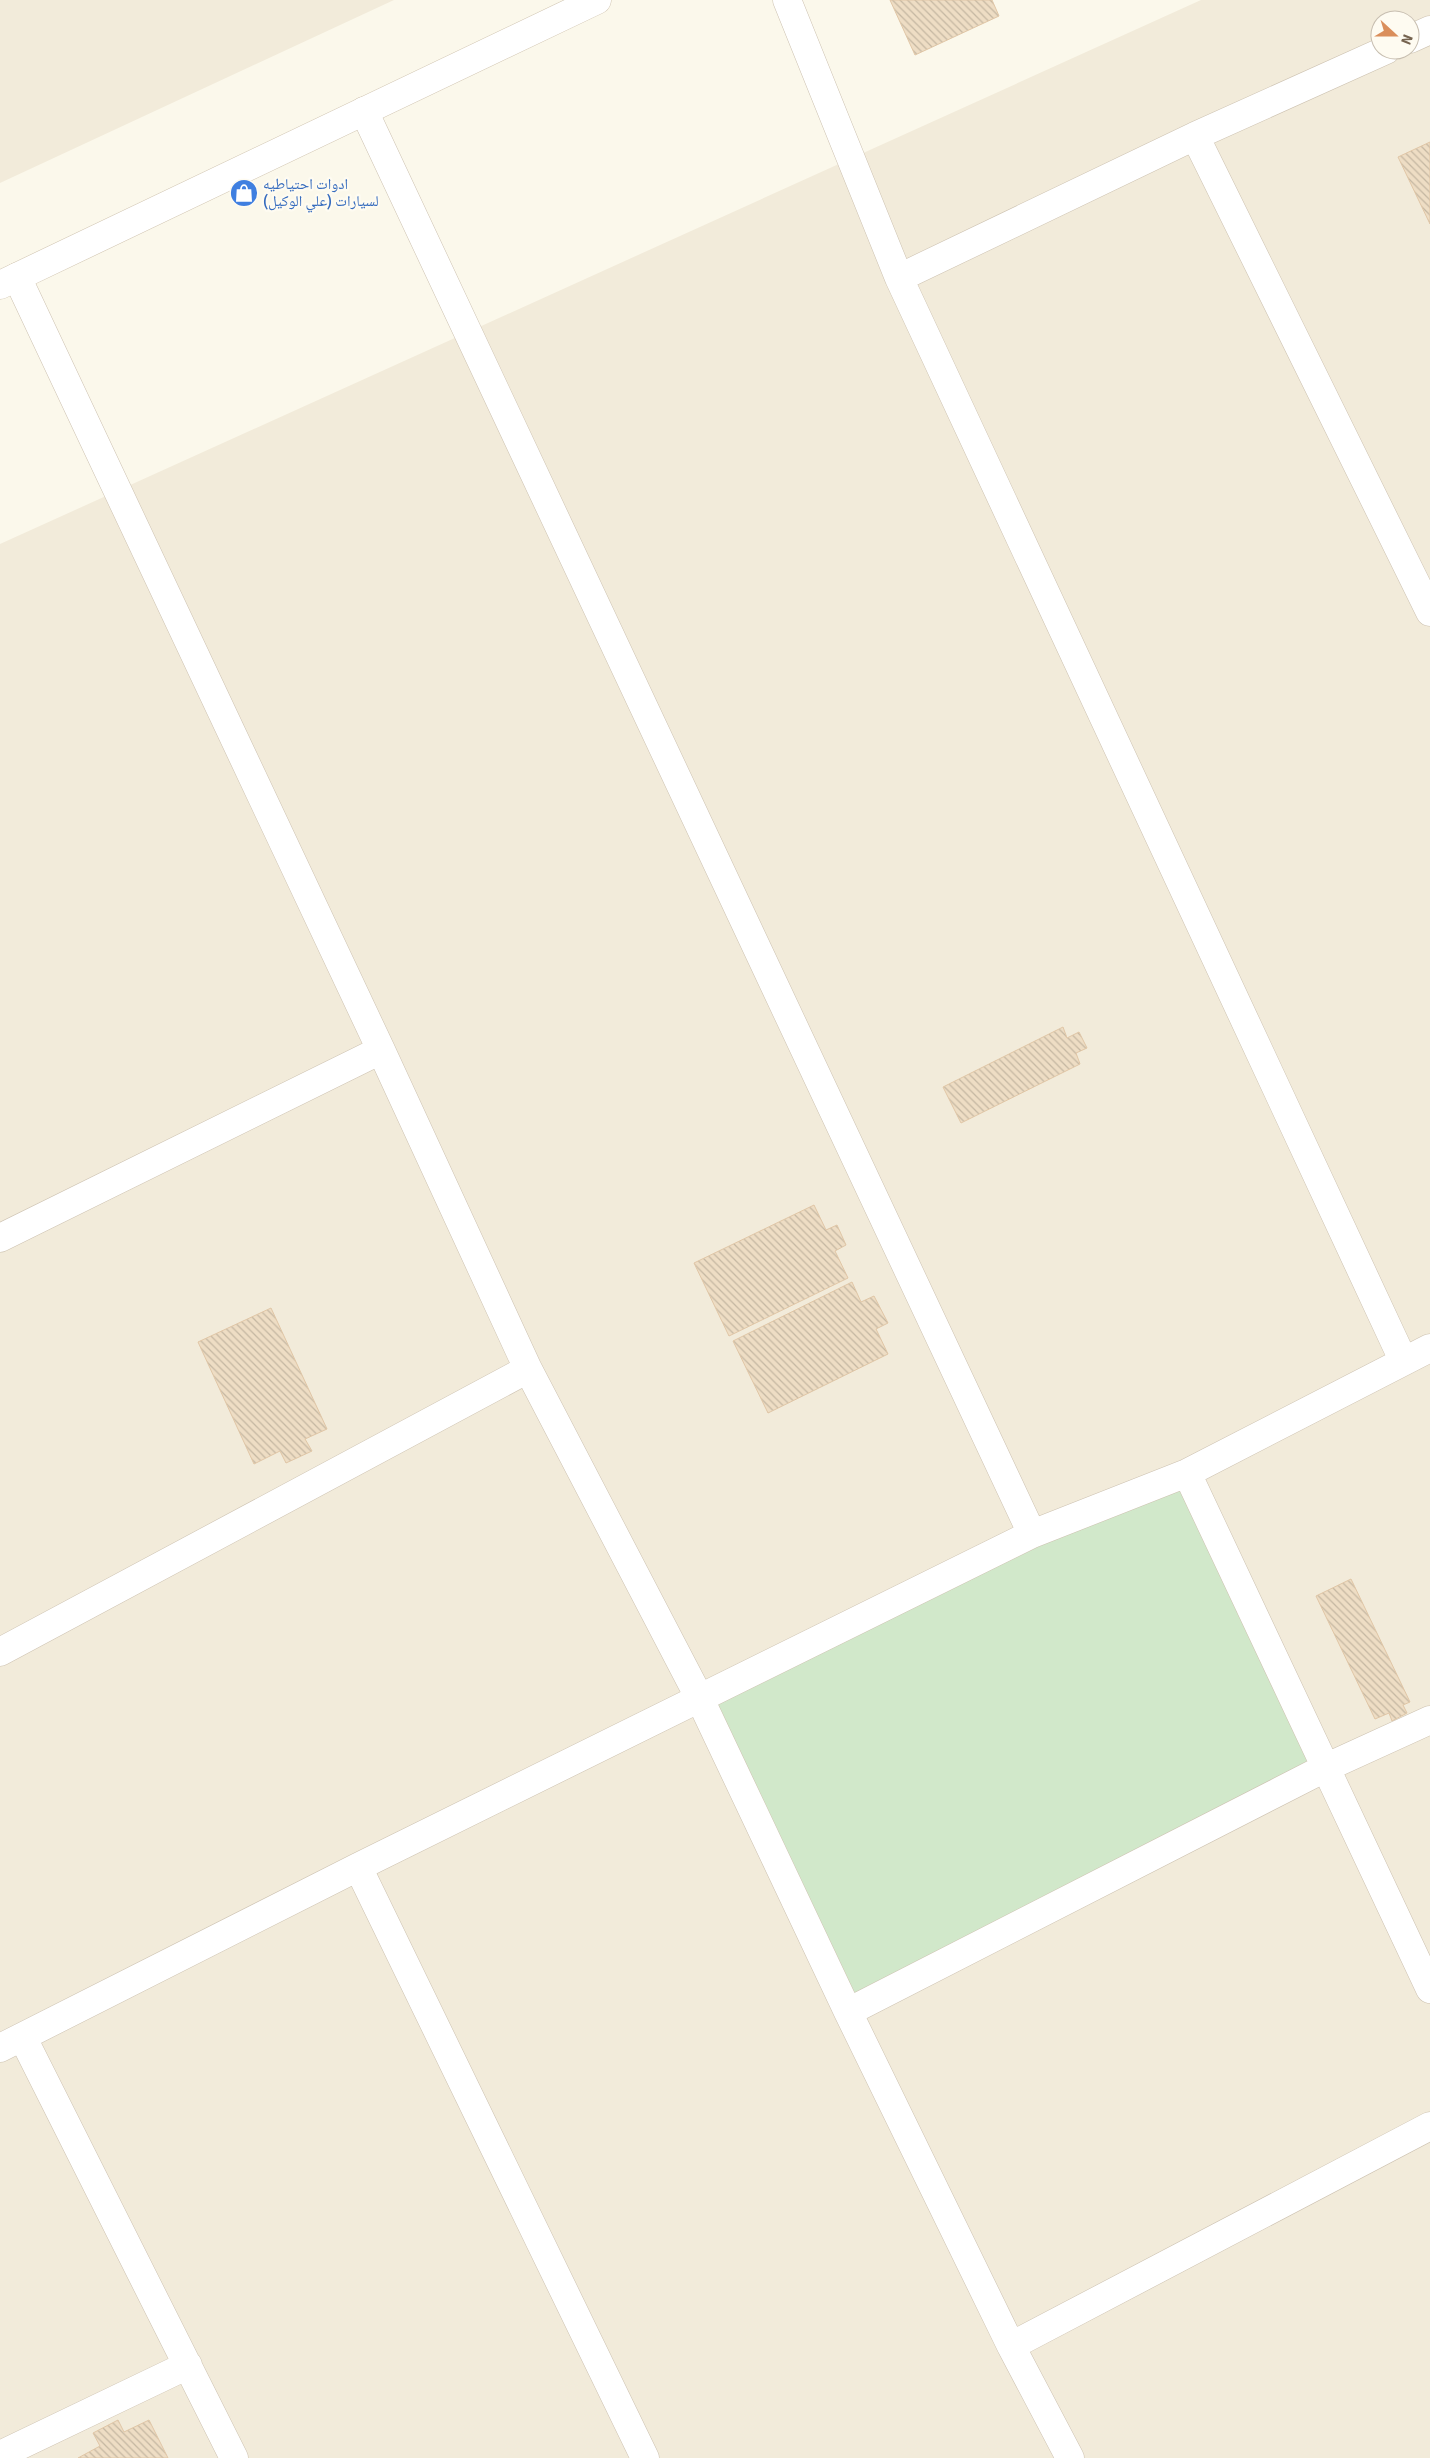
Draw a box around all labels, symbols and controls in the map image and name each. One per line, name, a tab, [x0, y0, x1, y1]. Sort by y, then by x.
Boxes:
north arrow	[1370, 10, 1420, 60]
text: N	[1397, 32, 1416, 47]
place label: ادوات احتياطيه لسيارات (علي الوكيل)	[263, 175, 379, 213]
shop icon: ادوات احتياطيه لسيارات (علي الوكيل)	[229, 178, 259, 208]

